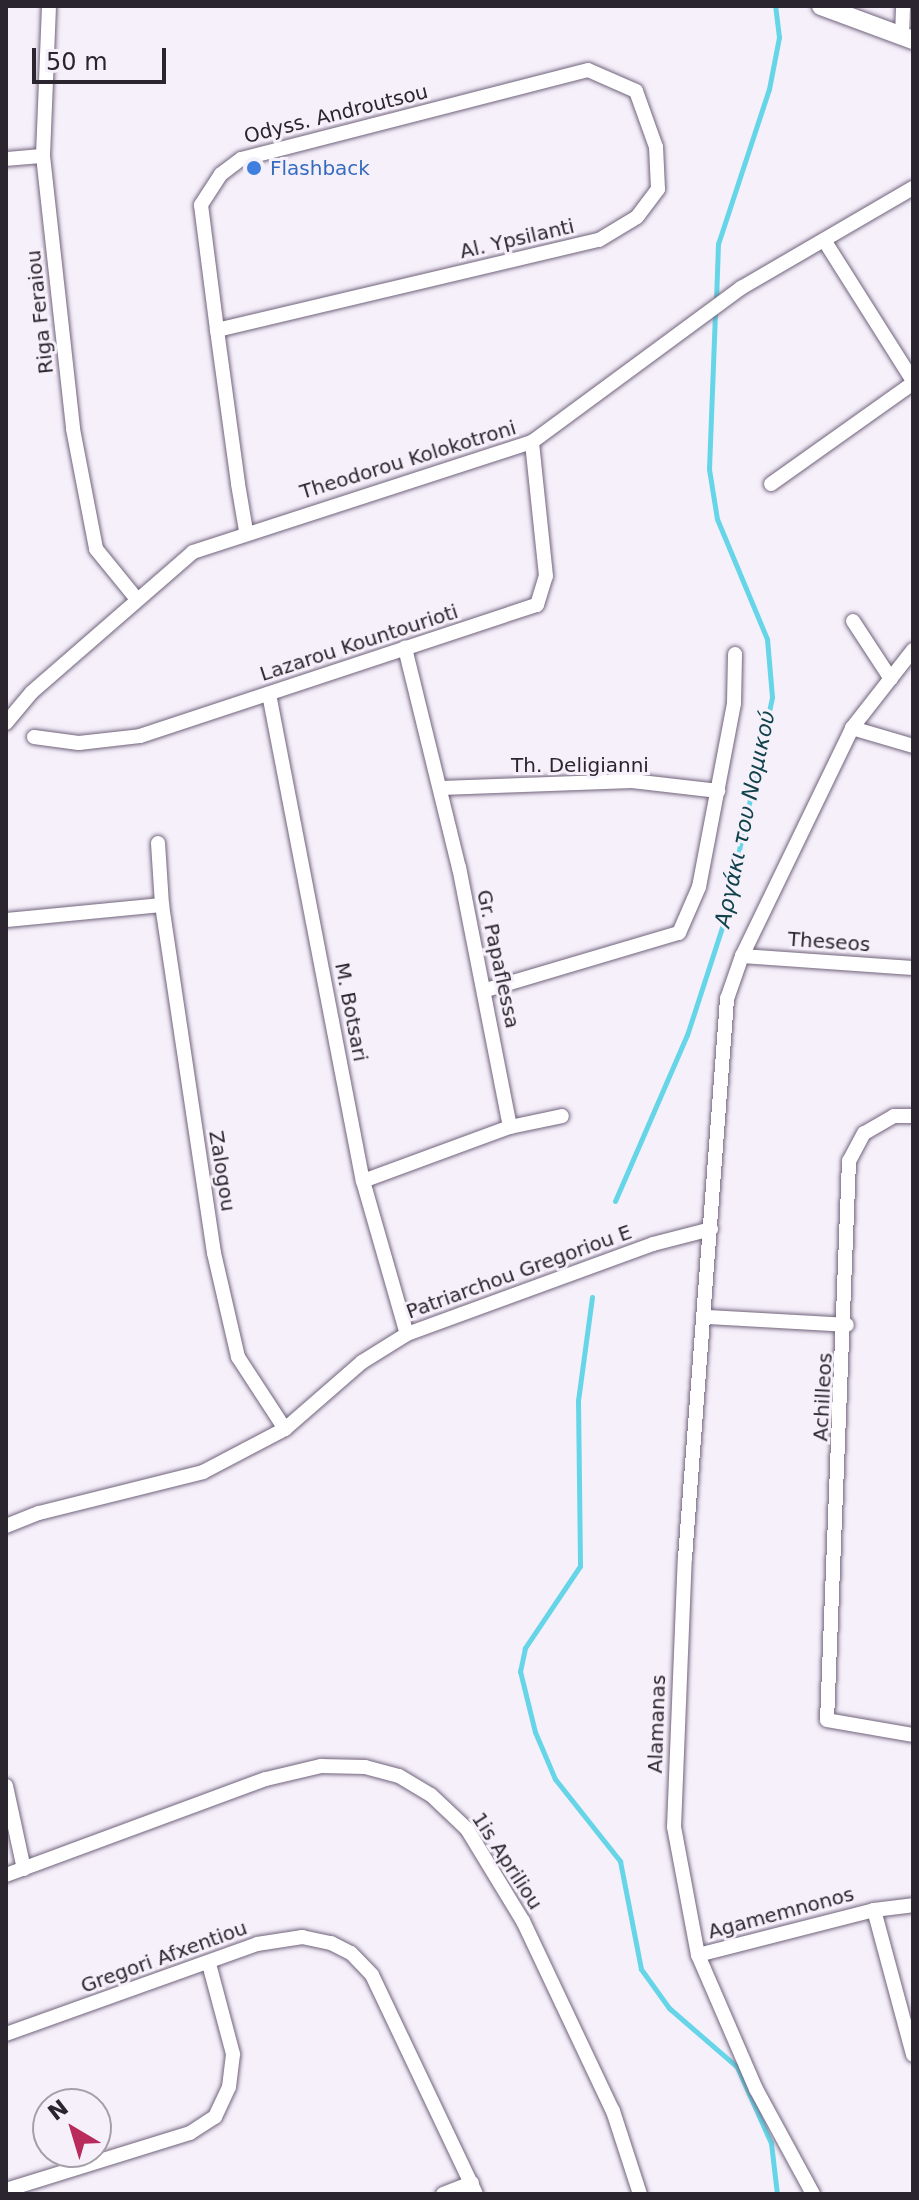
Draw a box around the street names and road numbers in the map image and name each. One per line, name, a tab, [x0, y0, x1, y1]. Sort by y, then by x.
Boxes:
street label: Odyss. Androutsou	[242, 80, 430, 148]
street label: Al. Ypsilanti	[457, 214, 577, 264]
street label: Riga Feraiou	[22, 249, 58, 375]
street label: Theodorou Kolokotroni	[297, 416, 519, 504]
street label: Lazarou Kountourioti	[257, 600, 461, 686]
street label: Th. Deligianni	[511, 753, 649, 777]
street label: Gr. Papaflessa	[472, 888, 524, 1030]
street label: Theseos	[787, 927, 871, 957]
street label: M. Botsari	[330, 961, 372, 1063]
street label: Zalogou	[204, 1129, 240, 1213]
street label: Patriarchou Gregoriou E	[403, 1220, 635, 1324]
street label: Achilleos	[809, 1352, 837, 1442]
street label: Alamanas	[643, 1674, 671, 1774]
street label: 1is Apriliou	[467, 1808, 547, 1914]
street label: Agamemnonos	[705, 1882, 857, 1944]
street label: Gregori Afxentiou	[78, 1916, 250, 1998]

